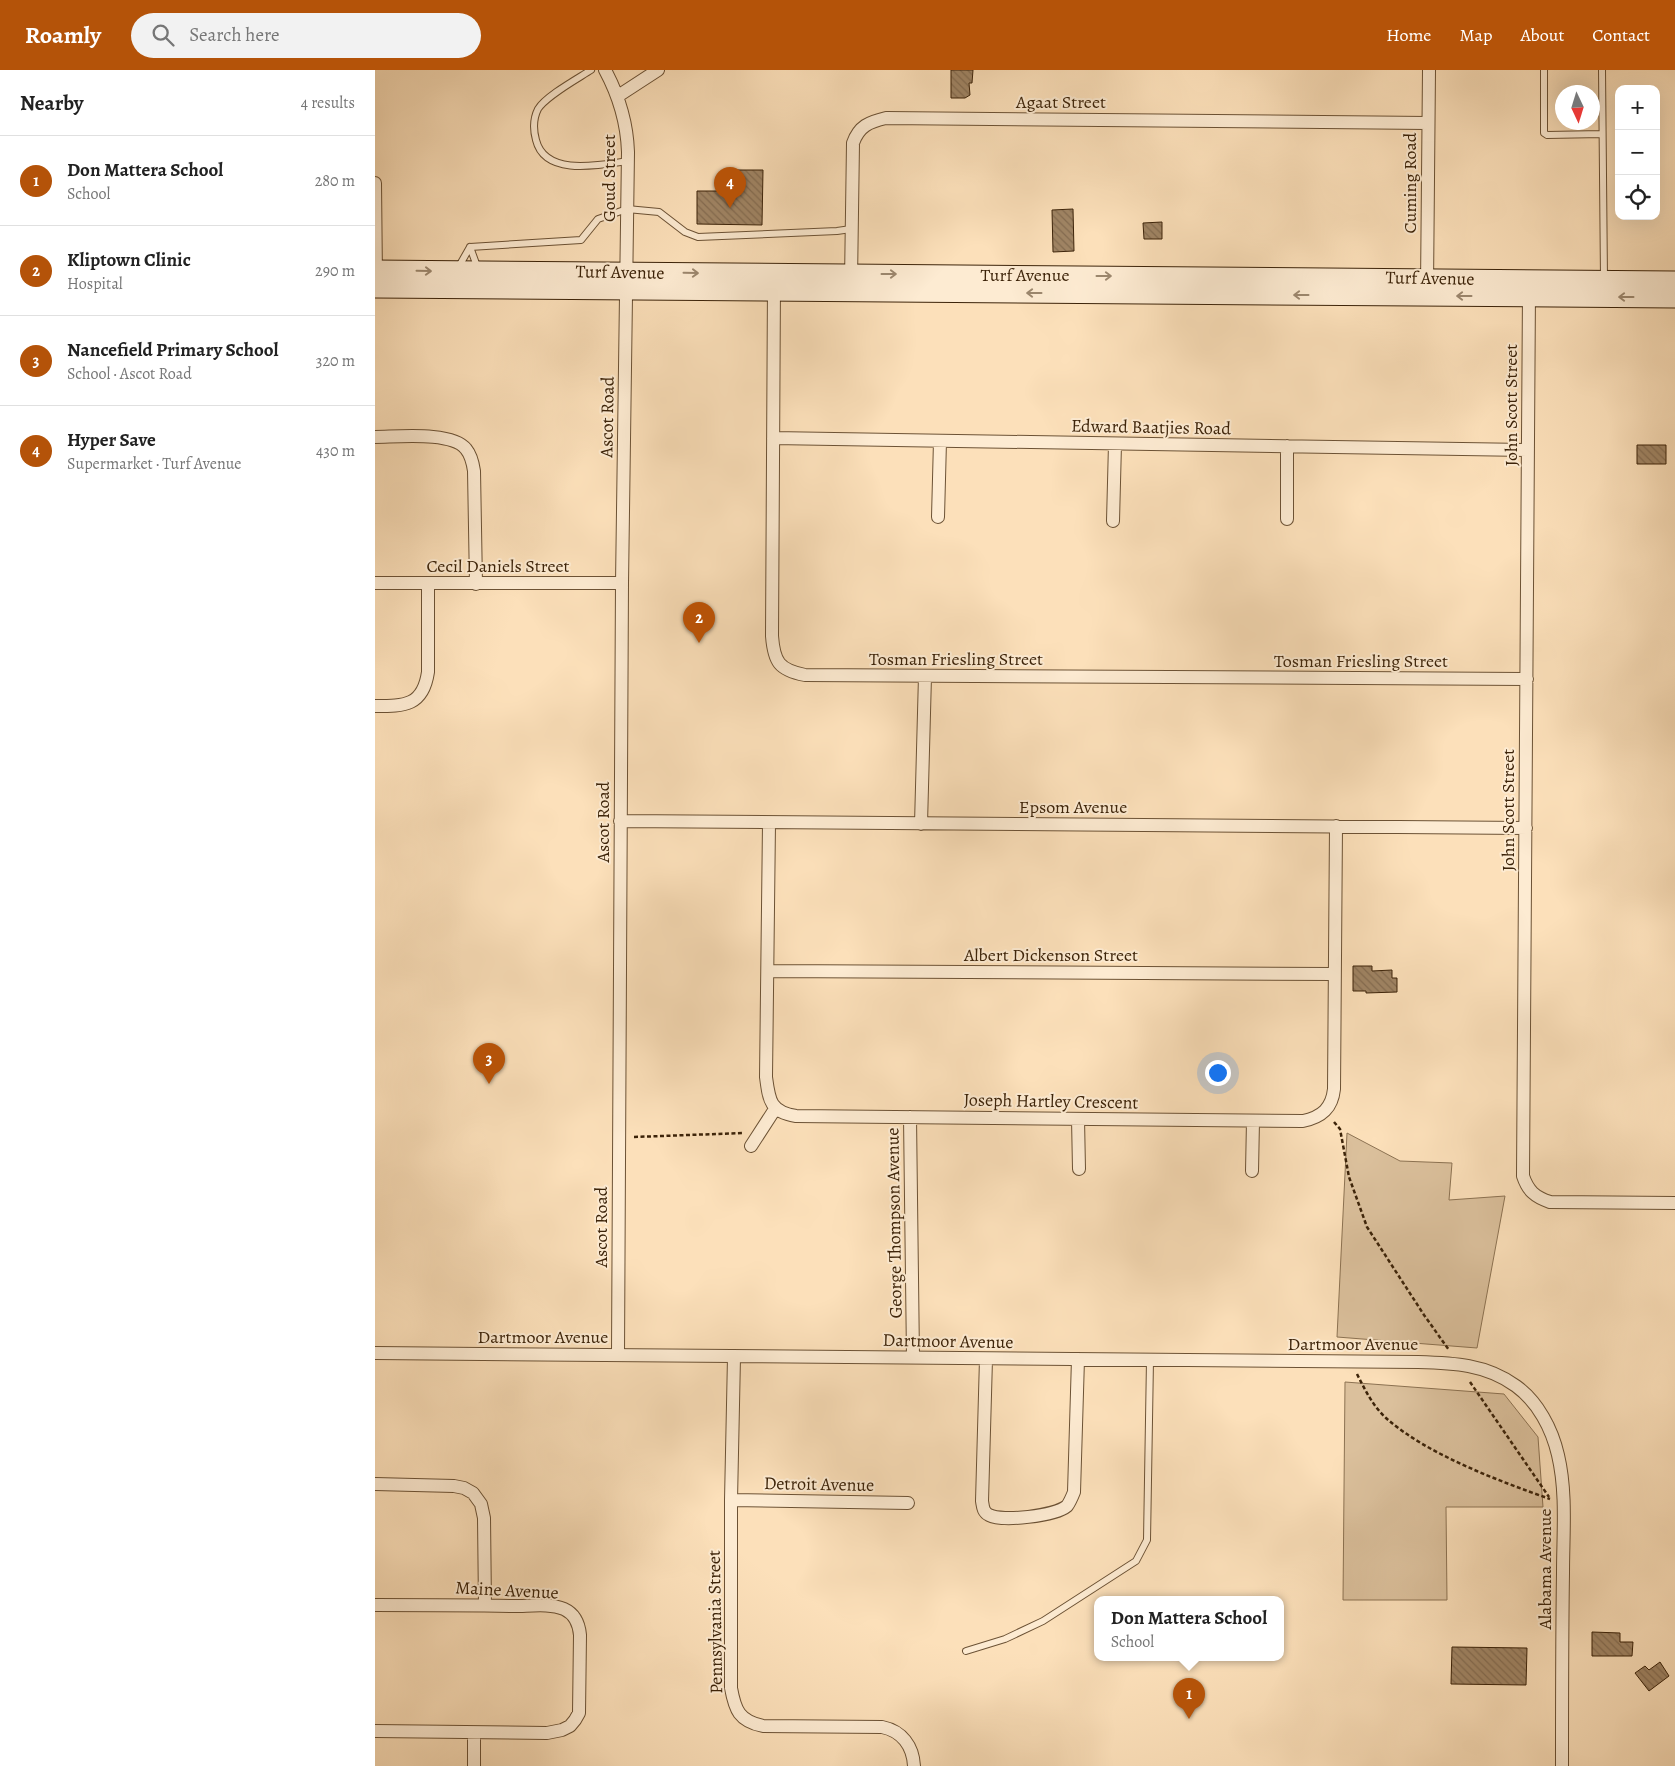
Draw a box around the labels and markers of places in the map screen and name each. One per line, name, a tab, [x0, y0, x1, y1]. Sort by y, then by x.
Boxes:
pin: 4	[714, 167, 746, 208]
pin: 2	[683, 602, 715, 643]
pin: 3	[473, 1043, 505, 1084]
pin: 1	[1173, 1678, 1205, 1719]

